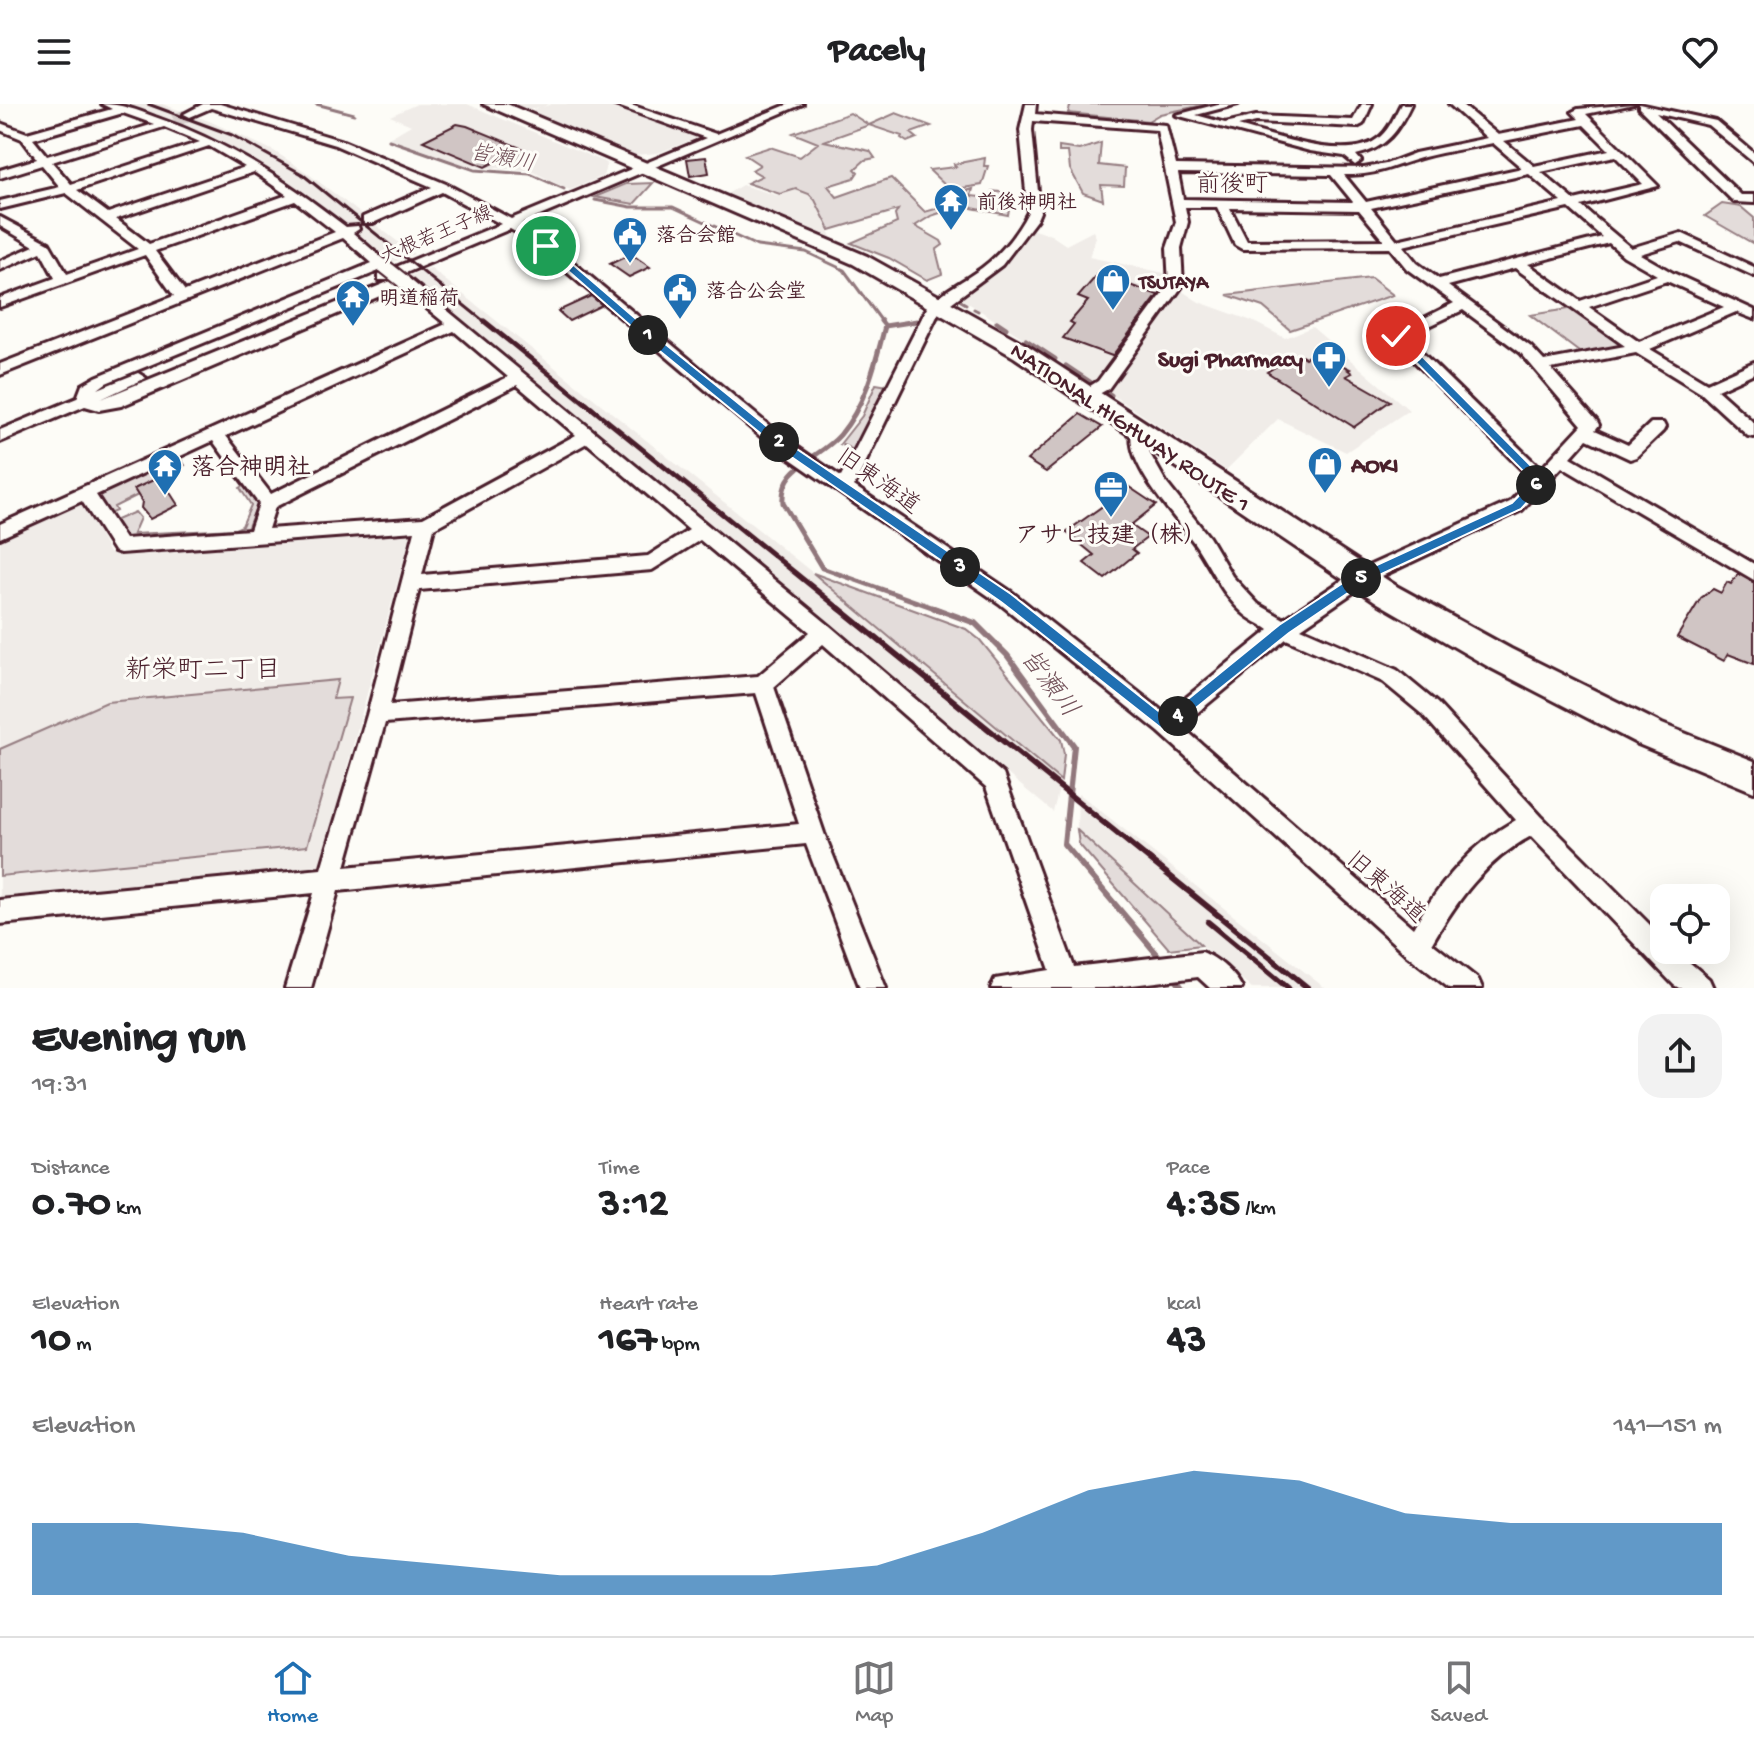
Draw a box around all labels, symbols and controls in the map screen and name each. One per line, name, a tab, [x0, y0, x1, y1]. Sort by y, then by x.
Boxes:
icon: menu	[32, 30, 76, 74]
icon: heart	[1678, 30, 1722, 74]
text: Pacely	[829, 31, 925, 74]
water label: 皆瀬川	[467, 140, 537, 179]
district label: 前後町	[1196, 171, 1268, 201]
temple icon: 前後神明社	[932, 182, 970, 232]
place label: 前後神明社	[977, 191, 1077, 216]
street label: 大根若王子線	[377, 200, 497, 270]
pin	[512, 212, 580, 280]
public building icon: 落合会館	[611, 215, 649, 265]
icon: arrive	[524, 224, 568, 268]
place label: 落合会館	[656, 224, 736, 249]
shop icon: TSUTAYA	[1094, 262, 1132, 312]
public building icon: 落合公会堂	[661, 271, 699, 321]
place label: TSUTAYA	[1137, 273, 1210, 296]
temple icon: 明道稲荷	[334, 278, 372, 328]
place label: 落合公会堂	[706, 280, 806, 305]
place label: 明道稲荷	[379, 287, 459, 312]
pin	[1362, 302, 1430, 370]
icon: check	[1374, 314, 1418, 358]
pin: 1	[628, 315, 668, 355]
text: 1	[644, 322, 652, 348]
street label: NATIONAL HIGHWAY ROUTE 1	[1003, 338, 1255, 520]
pharmacy icon: Sugi Pharmacy	[1310, 339, 1348, 389]
place label: Sugi Pharmacy	[1158, 347, 1303, 376]
pin: 2	[759, 422, 799, 462]
text: 2	[774, 429, 784, 455]
street label: 旧東海道	[829, 443, 925, 522]
shop icon: AOKI	[1306, 445, 1344, 495]
temple icon: 落合神明社	[146, 447, 184, 497]
place label: AOKI	[1350, 453, 1399, 482]
place label: 落合神明社	[191, 454, 311, 484]
pin: 6	[1516, 465, 1556, 505]
office icon: アサヒ技建（株）	[1092, 469, 1130, 519]
text: 6	[1530, 472, 1542, 498]
place label: アサヒ技建（株）	[1015, 522, 1207, 552]
pin: 3	[940, 547, 980, 587]
text: 3	[954, 554, 966, 580]
pin: 5	[1341, 558, 1381, 598]
text: 5	[1355, 565, 1367, 591]
water label: 皆瀬川	[1012, 644, 1084, 725]
district label: 新栄町二丁目	[125, 656, 281, 688]
pin: 4	[1158, 696, 1198, 736]
text: 4	[1173, 703, 1183, 729]
street label: 旧東海道	[1339, 845, 1431, 931]
map controls	[1650, 884, 1730, 964]
button: locate	[1650, 884, 1730, 964]
button: share	[1638, 1014, 1722, 1098]
text: Evening run	[32, 1015, 245, 1067]
text: 19:31	[32, 1071, 88, 1102]
text: Distance	[32, 1156, 110, 1182]
text: Time	[599, 1156, 640, 1182]
text: Pace	[1167, 1156, 1210, 1182]
text: 0.70	[32, 1182, 111, 1229]
text: 3:12	[599, 1182, 668, 1229]
text: 4:35	[1167, 1182, 1240, 1229]
text: km	[111, 1196, 141, 1222]
text: /km	[1240, 1196, 1276, 1222]
text: Elevation	[32, 1292, 119, 1318]
text: Heart rate	[599, 1292, 698, 1318]
text: kcal	[1167, 1292, 1201, 1318]
text: 10	[32, 1318, 71, 1365]
text: 167	[599, 1318, 657, 1365]
text: 43	[1167, 1318, 1206, 1365]
text: m	[71, 1332, 92, 1358]
text: bpm	[657, 1332, 700, 1358]
text: Elevation	[32, 1412, 135, 1443]
text: 141–151 m	[1613, 1412, 1722, 1443]
tab: Home	[267, 1656, 318, 1730]
tab: Map	[852, 1656, 896, 1730]
tab: Saved	[1431, 1656, 1487, 1730]

